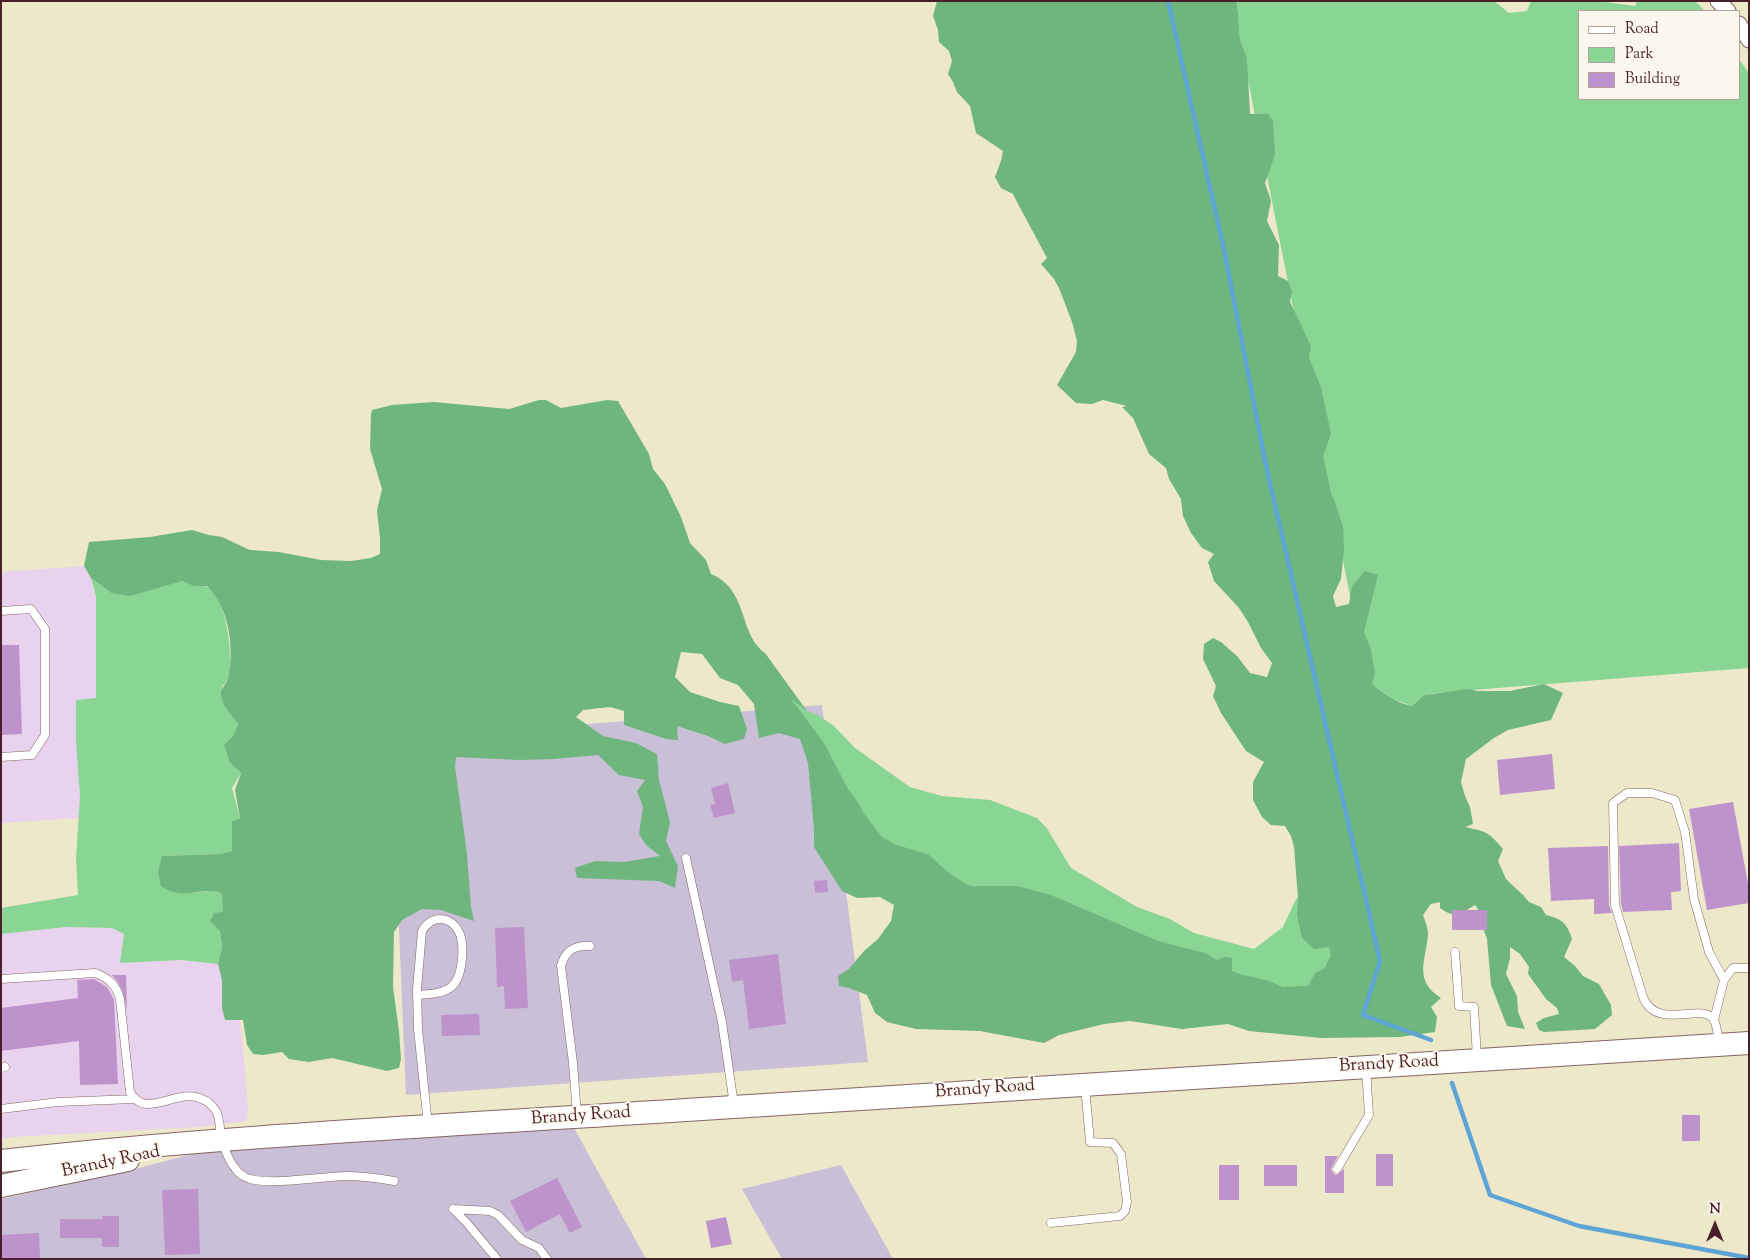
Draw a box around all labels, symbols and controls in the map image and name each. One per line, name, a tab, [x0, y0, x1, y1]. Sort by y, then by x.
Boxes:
legend	[1578, 10, 1740, 100]
text: Road	[1625, 19, 1659, 40]
text: Park	[1625, 44, 1654, 65]
text: Building	[1625, 69, 1680, 90]
street label: Brandy Road	[1338, 1052, 1440, 1078]
street label: Brandy Road	[934, 1076, 1036, 1104]
street label: Brandy Road	[530, 1103, 632, 1131]
street label: Brandy Road	[60, 1142, 162, 1184]
north arrow	[1690, 1200, 1740, 1250]
text: N	[1709, 1200, 1721, 1220]

